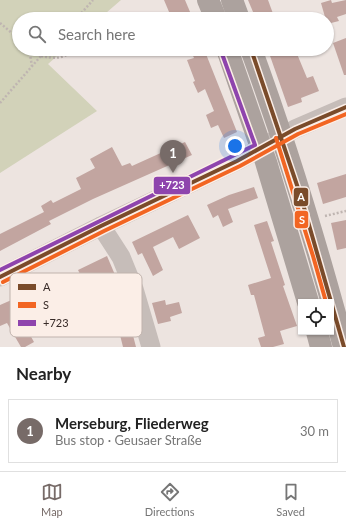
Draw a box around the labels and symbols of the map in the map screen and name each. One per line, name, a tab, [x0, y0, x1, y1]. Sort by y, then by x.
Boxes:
your location	[225, 136, 245, 156]
pin: 1	[160, 140, 186, 173]
line badge: +723	[153, 176, 191, 195]
text: +723	[159, 178, 185, 191]
line badge: A	[293, 187, 309, 207]
text: A	[296, 190, 305, 203]
line badge: S	[294, 210, 309, 229]
text: S	[299, 213, 305, 226]
legend	[10, 273, 142, 337]
text: A	[43, 280, 51, 293]
text: S	[43, 298, 49, 311]
text: +723	[43, 316, 69, 329]

